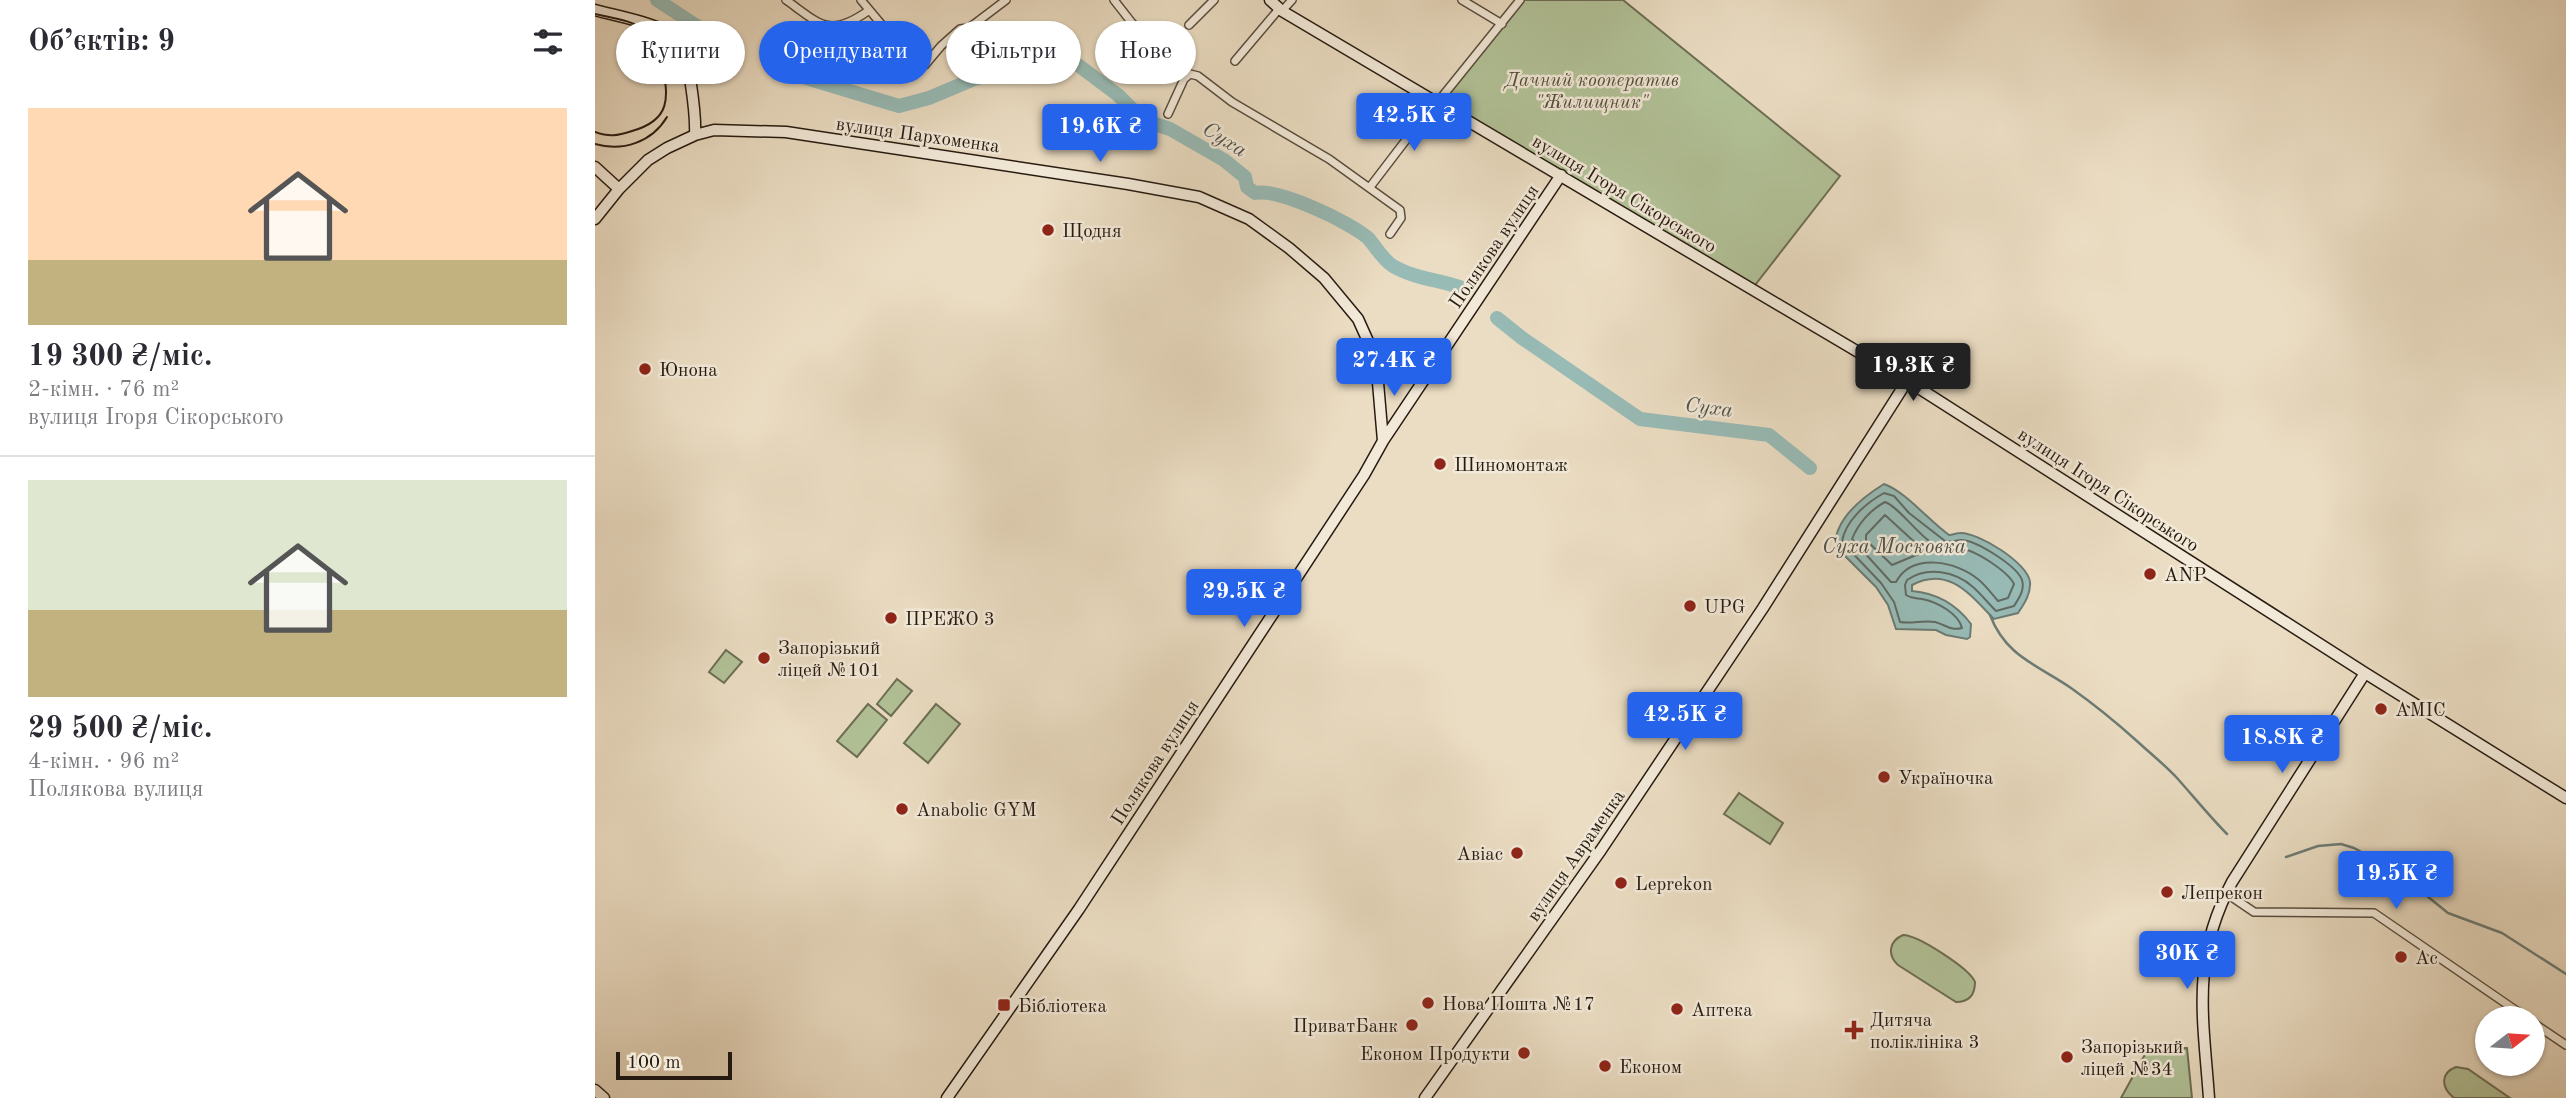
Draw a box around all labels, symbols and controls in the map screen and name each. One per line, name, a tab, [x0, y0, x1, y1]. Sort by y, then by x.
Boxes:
chip: Купити	[616, 21, 745, 84]
chip: Орендувати	[759, 21, 932, 84]
chip: Фільтри	[946, 21, 1081, 84]
chip: Нове	[1095, 21, 1196, 84]
icon: filters	[529, 23, 567, 61]
text: Об’єктів: 9	[28, 27, 175, 57]
park label: Дачний кооператив "Жилищник"	[1502, 72, 1679, 113]
pin: 42.5K ₴	[1349, 94, 1479, 153]
pin: 19.6K ₴	[1035, 104, 1165, 164]
text: 42.5K ₴	[1372, 104, 1456, 127]
text: 19.6K ₴	[1058, 115, 1142, 138]
street label: вулиця Пархоменка	[835, 116, 1001, 157]
water label: Суха	[1198, 119, 1250, 162]
street label: вулиця Ігоря Сікорського	[1528, 133, 1719, 258]
icon: home	[235, 153, 361, 279]
street label: Полякова вулиця	[1447, 182, 1544, 313]
marker: Щодня	[1040, 222, 1056, 238]
place label: Щодня	[1062, 223, 1122, 242]
pin: 27.4K ₴	[1329, 338, 1459, 398]
text: 19 300 ₴/міс.	[28, 342, 212, 372]
pin: 19.3K ₴	[1848, 344, 1978, 403]
text: 27.4K ₴	[1352, 349, 1436, 372]
text: 19.3K ₴	[1871, 354, 1955, 377]
marker: Юнона	[637, 361, 653, 377]
place label: Юнона	[659, 362, 718, 381]
text: 2-кімн. · 76 m²	[28, 378, 179, 401]
water label: Суха	[1684, 395, 1734, 422]
text: вулиця Ігоря Сікорського	[28, 406, 284, 429]
street label: вулиця Ігоря Сікорського	[2014, 426, 2201, 557]
marker: Шиномонтаж	[1432, 456, 1448, 472]
place label: Шиномонтаж	[1454, 457, 1568, 476]
icon: home	[235, 525, 361, 651]
water label: Суха Московка	[1822, 537, 1966, 558]
marker: ANP	[2142, 566, 2158, 582]
place label: ANP	[2164, 567, 2206, 586]
pin: 29.5K ₴	[1179, 570, 1309, 629]
text: 29.5K ₴	[1202, 580, 1286, 603]
marker: UPG	[1682, 598, 1698, 614]
place label: UPG	[1704, 599, 1746, 618]
marker: ПРЕЖО 3	[883, 610, 899, 626]
place label: ПРЕЖО 3	[905, 611, 995, 630]
place label: Запорізький ліцей №101	[778, 640, 881, 681]
marker: Запорізький ліцей №101	[756, 650, 772, 666]
pin: 42.5K ₴	[1620, 692, 1750, 752]
street label: Полякова вулиця	[1109, 697, 1204, 829]
marker: AMIC	[2373, 701, 2389, 717]
place label: AMIC	[2395, 702, 2446, 721]
text: 42.5K ₴	[1643, 703, 1727, 726]
text: 29 500 ₴/міс.	[28, 714, 212, 744]
pin: 18.8K ₴	[2217, 716, 2347, 775]
text: 18.8K ₴	[2240, 726, 2324, 749]
text: 4-кімн. · 96 m²	[28, 750, 179, 773]
marker: Україночка	[1876, 769, 1892, 785]
place label: Україночка	[1898, 770, 1994, 789]
text: Полякова вулиця	[28, 778, 203, 801]
street label: вулиця Авраменка	[1525, 787, 1630, 926]
marker: Anabolic GYM	[894, 801, 910, 817]
place label: Anabolic GYM	[916, 802, 1037, 821]
marker: Авіас	[1509, 845, 1525, 861]
place label: Авіас	[1457, 846, 1503, 865]
pin: 19.5K ₴	[2331, 852, 2461, 911]
text: 19.5K ₴	[2354, 862, 2438, 885]
marker: Leprekon	[1613, 875, 1629, 891]
place label: Leprekon	[1635, 876, 1712, 895]
marker: Лепрекон	[2159, 884, 2175, 900]
place label: Лепрекон	[2181, 885, 2263, 904]
pin: 30K ₴	[2138, 932, 2236, 991]
text: 30K ₴	[2155, 942, 2219, 965]
marker: Ас	[2393, 949, 2409, 965]
place label: Ас	[2415, 950, 2438, 969]
marker: Нова Пошта №17	[1420, 995, 1436, 1011]
place label: Нова Пошта №17	[1442, 996, 1595, 1015]
marker: Бібліотека	[996, 997, 1012, 1013]
place label: Бібліотека	[1018, 998, 1107, 1017]
marker: Аптека	[1669, 1001, 1685, 1017]
place label: Аптека	[1691, 1002, 1753, 1021]
north arrow	[2475, 1006, 2545, 1076]
map controls	[2475, 1006, 2545, 1076]
place label: Дитяча поліклініка 3	[1870, 1012, 1980, 1053]
marker: ПриватБанк	[1404, 1017, 1420, 1033]
place label: ПриватБанк	[1293, 1018, 1398, 1037]
marker: Дитяча поліклініка 3	[1844, 1020, 1864, 1040]
place label: Запорізький ліцей №34	[2081, 1039, 2183, 1080]
marker: Економ Продукти	[1516, 1045, 1532, 1061]
place label: Економ Продукти	[1360, 1046, 1510, 1065]
scale bar	[616, 1049, 731, 1081]
marker: Запорізький ліцей №34	[2059, 1049, 2075, 1065]
text: 100 m	[627, 1054, 680, 1073]
marker: Економ	[1597, 1058, 1613, 1074]
place label: Економ	[1619, 1059, 1682, 1078]

